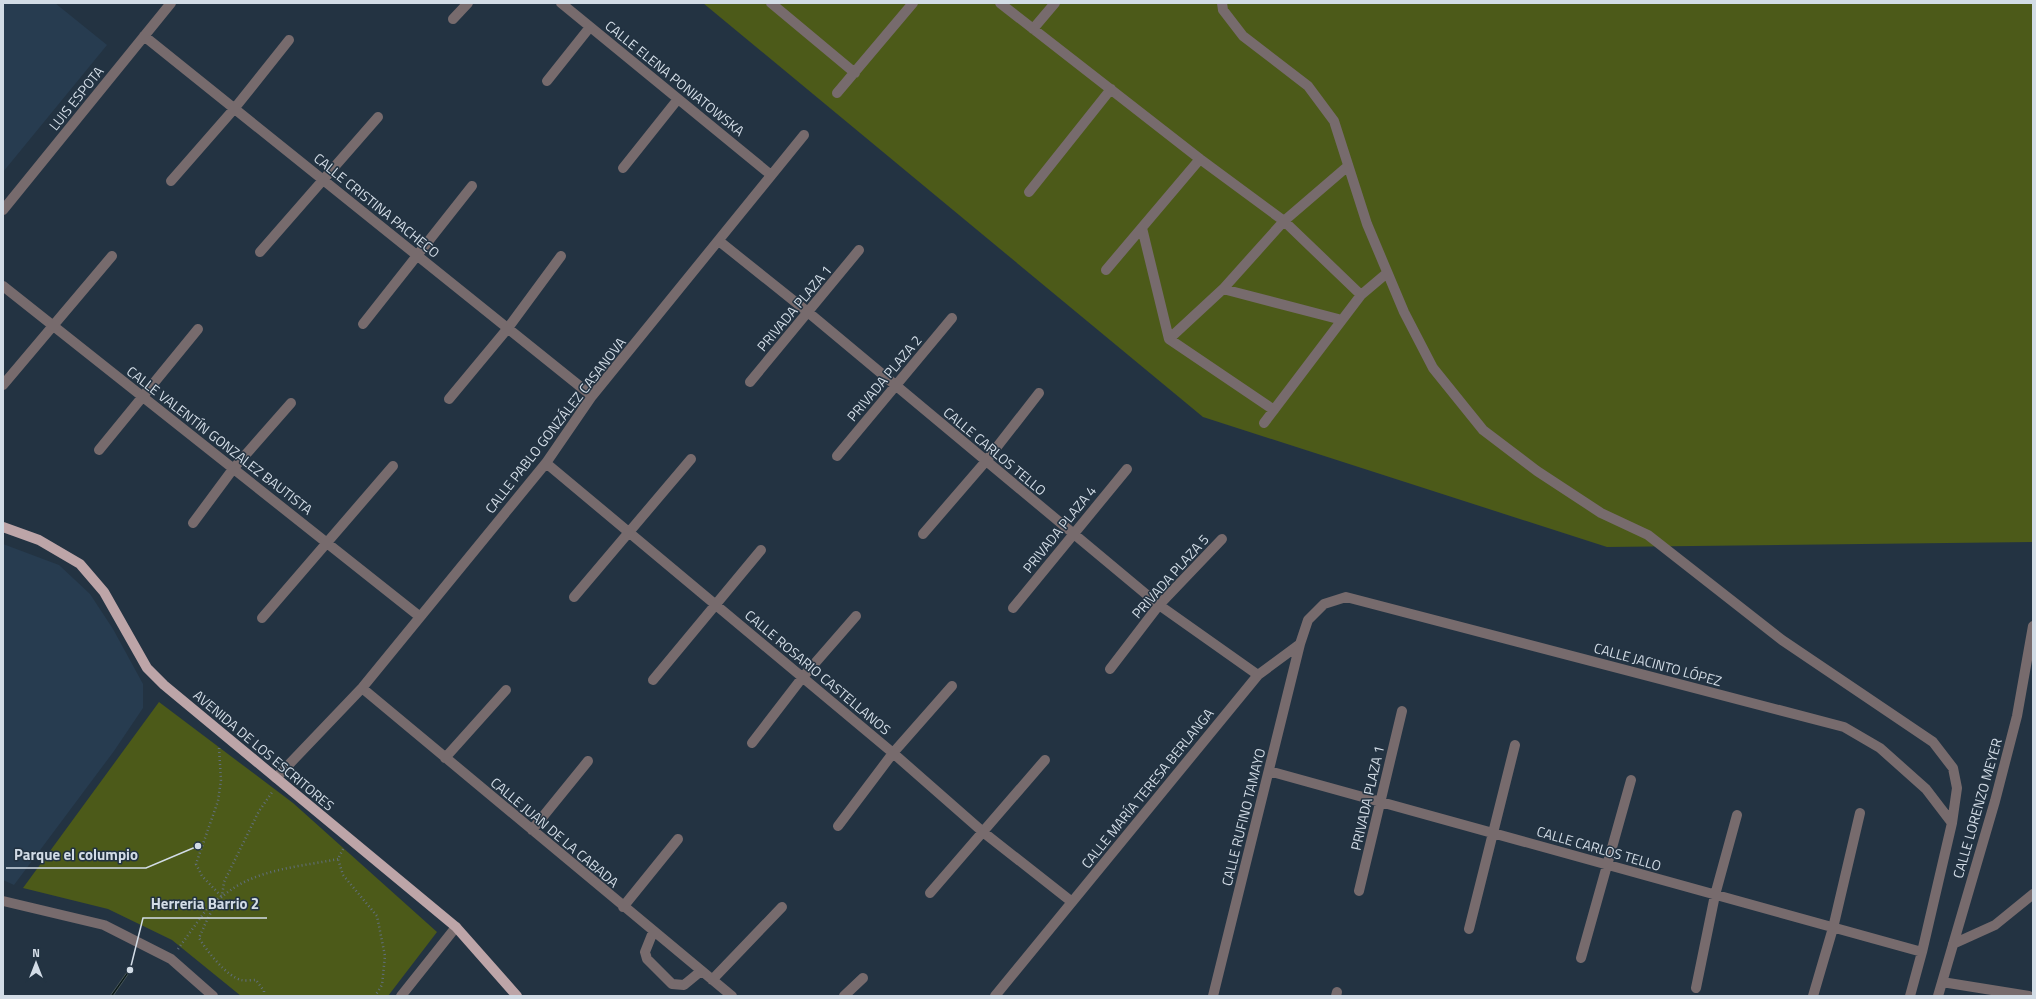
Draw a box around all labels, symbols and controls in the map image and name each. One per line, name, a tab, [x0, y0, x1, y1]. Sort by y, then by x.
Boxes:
street label: CALLE ELENA PONIATOWSKA	[601, 15, 750, 141]
street label: LUIS ESPOTA	[44, 61, 109, 135]
street label: CALLE CRISTINA PACHECO	[310, 148, 444, 262]
street label: PRIVADA PLAZA 1	[752, 260, 836, 356]
street label: PRIVADA PLAZA 2	[842, 330, 926, 426]
street label: CALLE PABLO GONZÁLEZ CASANOVA	[480, 332, 631, 517]
street label: CALLE VALENTÍN GONZALEZ BAUTISTA	[123, 361, 318, 520]
street label: CALLE CARLOS TELLO	[939, 402, 1051, 500]
street label: PRIVADA PLAZA 4	[1017, 481, 1101, 577]
street label: PRIVADA PLAZA 5	[1126, 529, 1214, 623]
street label: CALLE ROSARIO CASTELLANOS	[740, 605, 896, 739]
street label: CALLE JACINTO LÓPEZ	[1592, 637, 1724, 691]
street label: AVENIDA DE LOS ESCRITORES	[189, 685, 339, 815]
street label: CALLE MARÍA TERESA BERLANGA	[1076, 703, 1219, 873]
street label: CALLE LORENZO MEYER	[1947, 735, 2007, 881]
street label: PRIVADA PLAZA 1	[1345, 744, 1389, 852]
street label: CALLE RUFINO TAMAYO	[1216, 746, 1270, 888]
street label: CALLE JUAN DE LA CABADA	[486, 772, 624, 893]
street label: CALLE CARLOS TELLO	[1534, 820, 1664, 876]
callout: Parque el columpio	[6, 841, 146, 868]
text: Parque el columpio	[14, 843, 138, 866]
callout: Herreria Barrio 2	[143, 891, 267, 918]
text: Herreria Barrio 2	[151, 892, 259, 915]
north arrow	[16, 943, 56, 983]
text: N	[32, 945, 40, 961]

